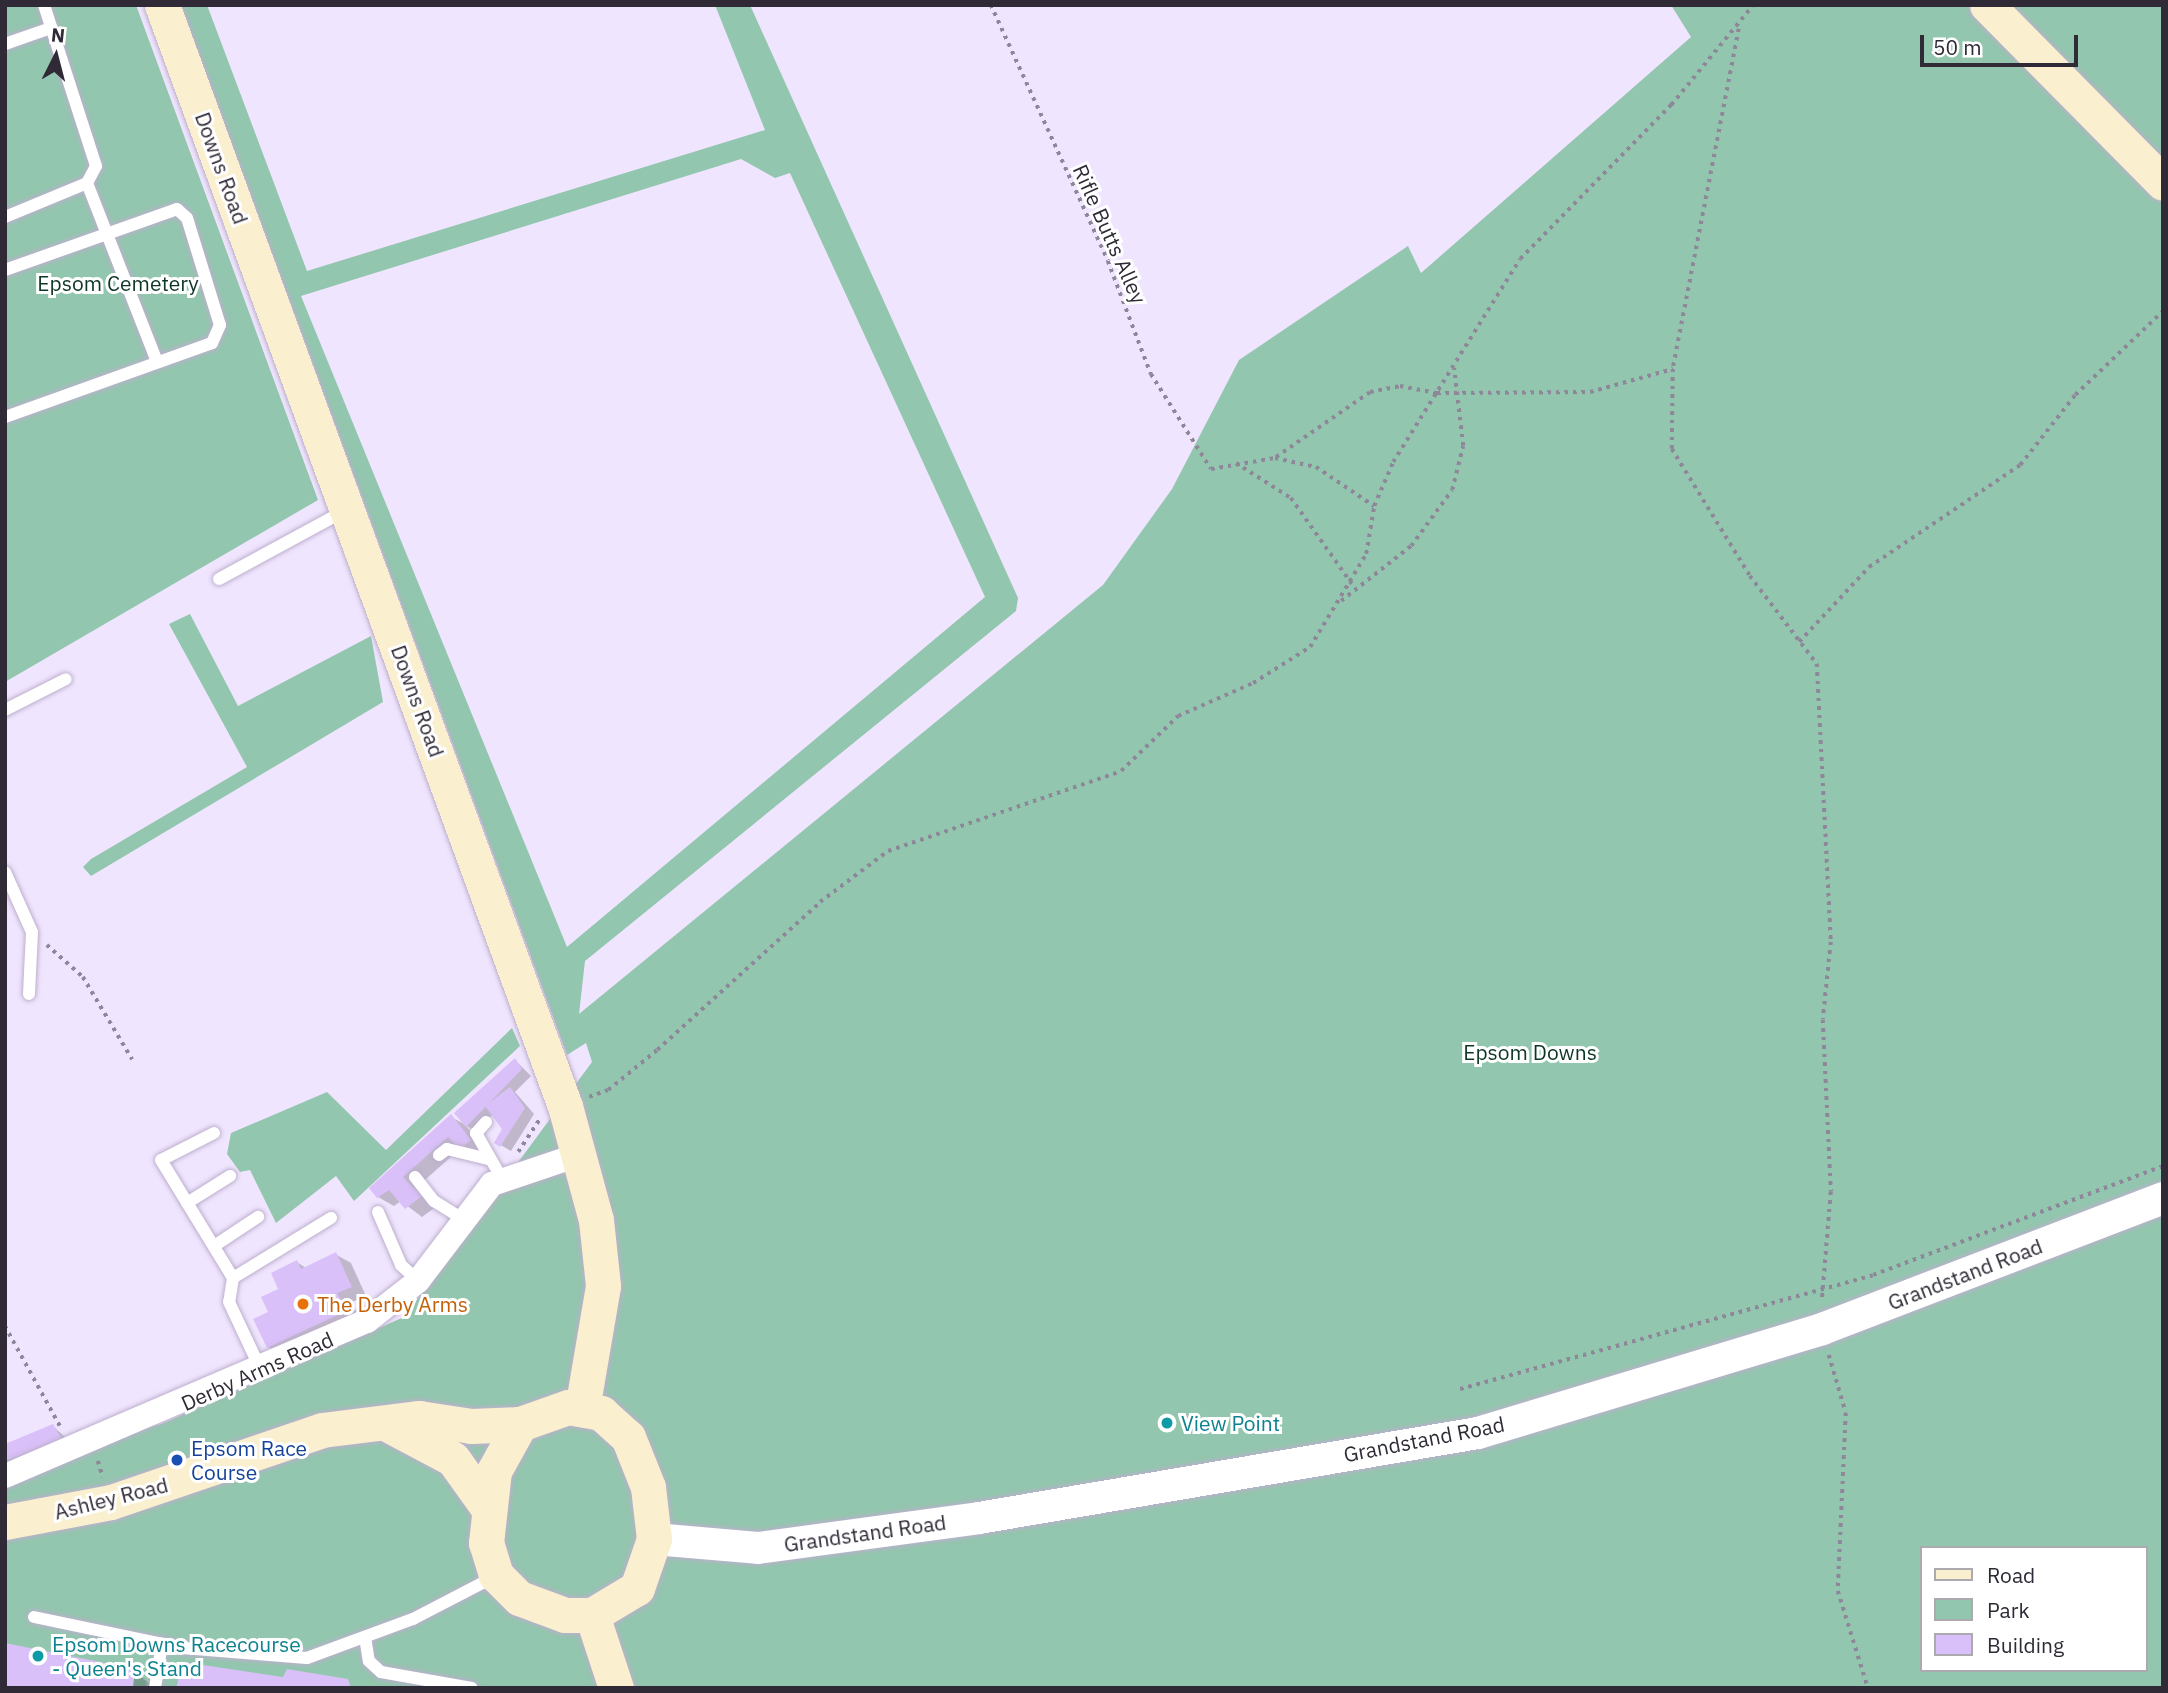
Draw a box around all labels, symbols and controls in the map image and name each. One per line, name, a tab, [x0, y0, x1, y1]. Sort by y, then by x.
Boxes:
north arrow	[21, 21, 91, 91]
scale bar	[1923, 21, 2080, 65]
text: N	[50, 22, 66, 48]
text: 50 m	[1933, 33, 1982, 61]
street label: Downs Road	[190, 109, 254, 227]
street label: Rifle Butts Alley	[1068, 160, 1152, 308]
park label: Epsom Cemetery	[37, 270, 199, 296]
street label: Downs Road	[386, 642, 450, 760]
park label: Epsom Downs	[1463, 1039, 1597, 1065]
street label: Grandstand Road	[1884, 1233, 2046, 1315]
place label: The Derby Arms	[317, 1291, 468, 1317]
marker: The Derby Arms	[295, 1296, 311, 1312]
street label: Derby Arms Road	[177, 1326, 337, 1416]
place label: View Point	[1181, 1410, 1280, 1436]
street label: Grandstand Road	[1341, 1411, 1507, 1467]
marker: View Point	[1159, 1415, 1175, 1431]
place label: Epsom Race Course	[191, 1435, 307, 1485]
marker: Epsom Race Course	[169, 1452, 185, 1468]
street label: Ashley Road	[51, 1472, 171, 1524]
street label: Grandstand Road	[782, 1509, 948, 1557]
legend	[1920, 1546, 2147, 1672]
text: Road	[1987, 1561, 2035, 1589]
text: Park	[1987, 1596, 2030, 1624]
place label: Epsom Downs Racecourse - Queen's Stand	[52, 1631, 301, 1681]
text: Building	[1987, 1631, 2064, 1659]
marker: Epsom Downs Racecourse - Queen's Stand	[30, 1648, 46, 1664]

